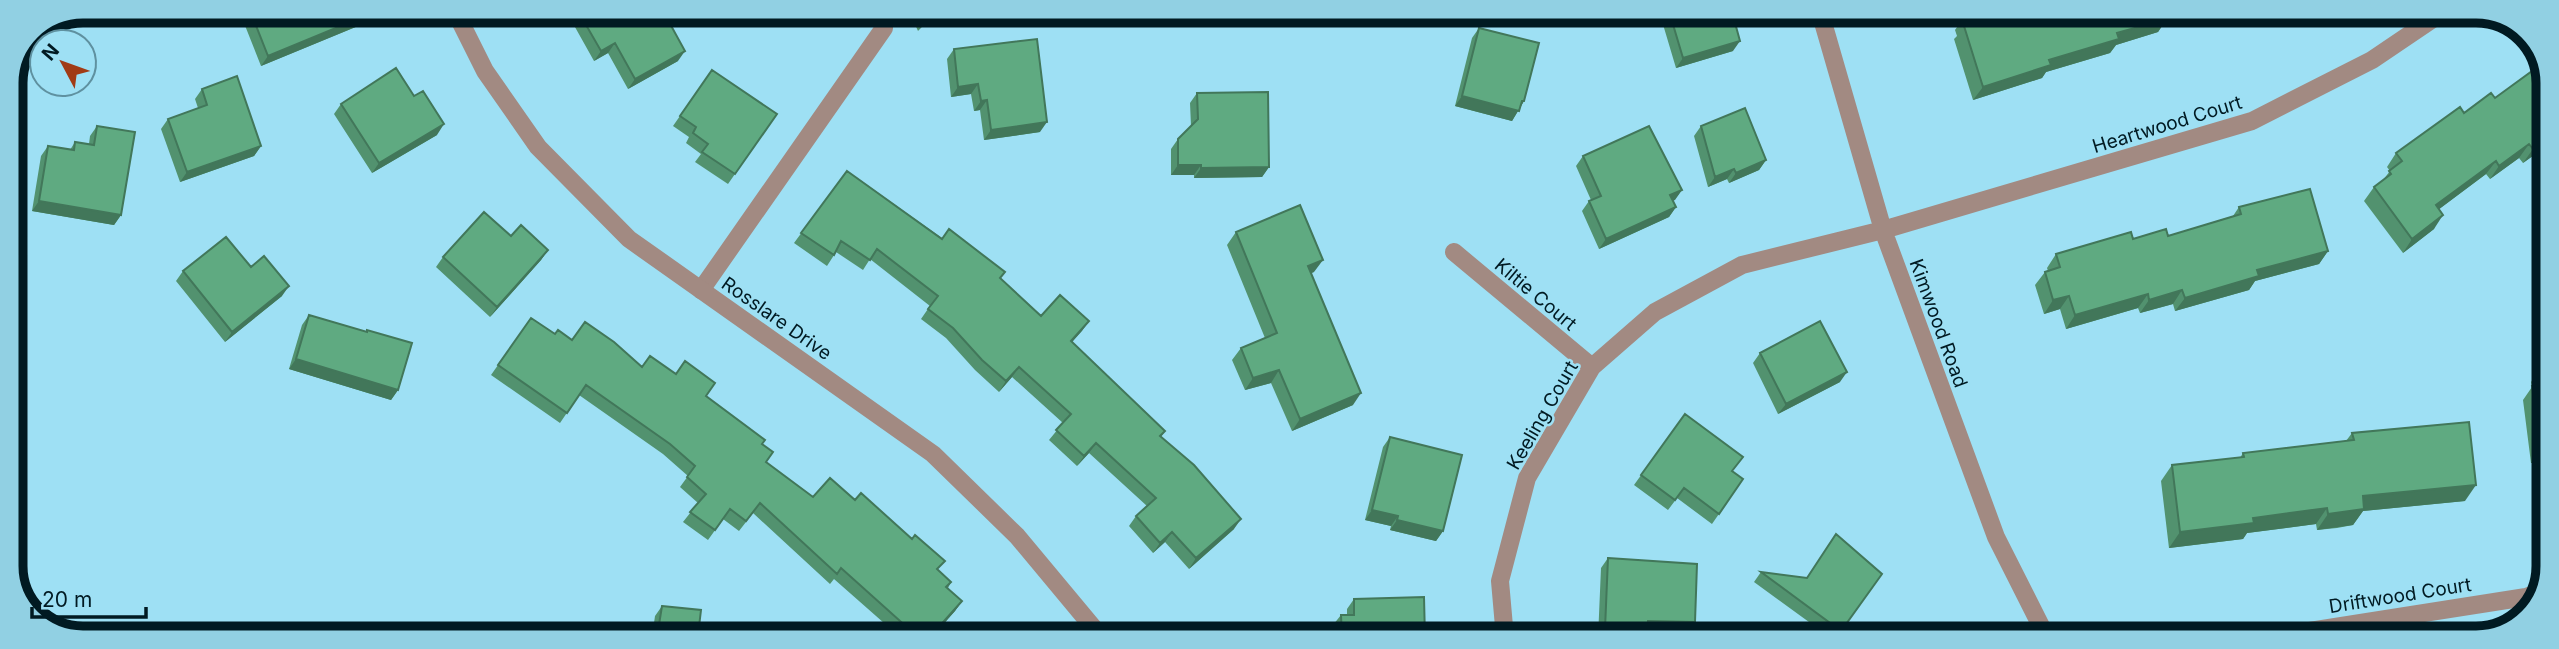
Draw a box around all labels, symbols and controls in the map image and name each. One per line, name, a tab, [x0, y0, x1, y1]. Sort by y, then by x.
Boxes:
north arrow	[28, 28, 98, 98]
text: N	[37, 39, 64, 65]
street label: Heartwood Court	[2090, 91, 2245, 158]
street label: Kiltie Court	[1490, 253, 1581, 335]
street label: Kimwood Road	[1905, 256, 1972, 391]
street label: Rosslare Drive	[717, 272, 836, 365]
street label: Keeling Court	[1502, 357, 1583, 474]
street label: Driftwood Court	[2327, 573, 2473, 618]
scale bar	[32, 576, 145, 620]
text: 20 m	[42, 587, 92, 612]

